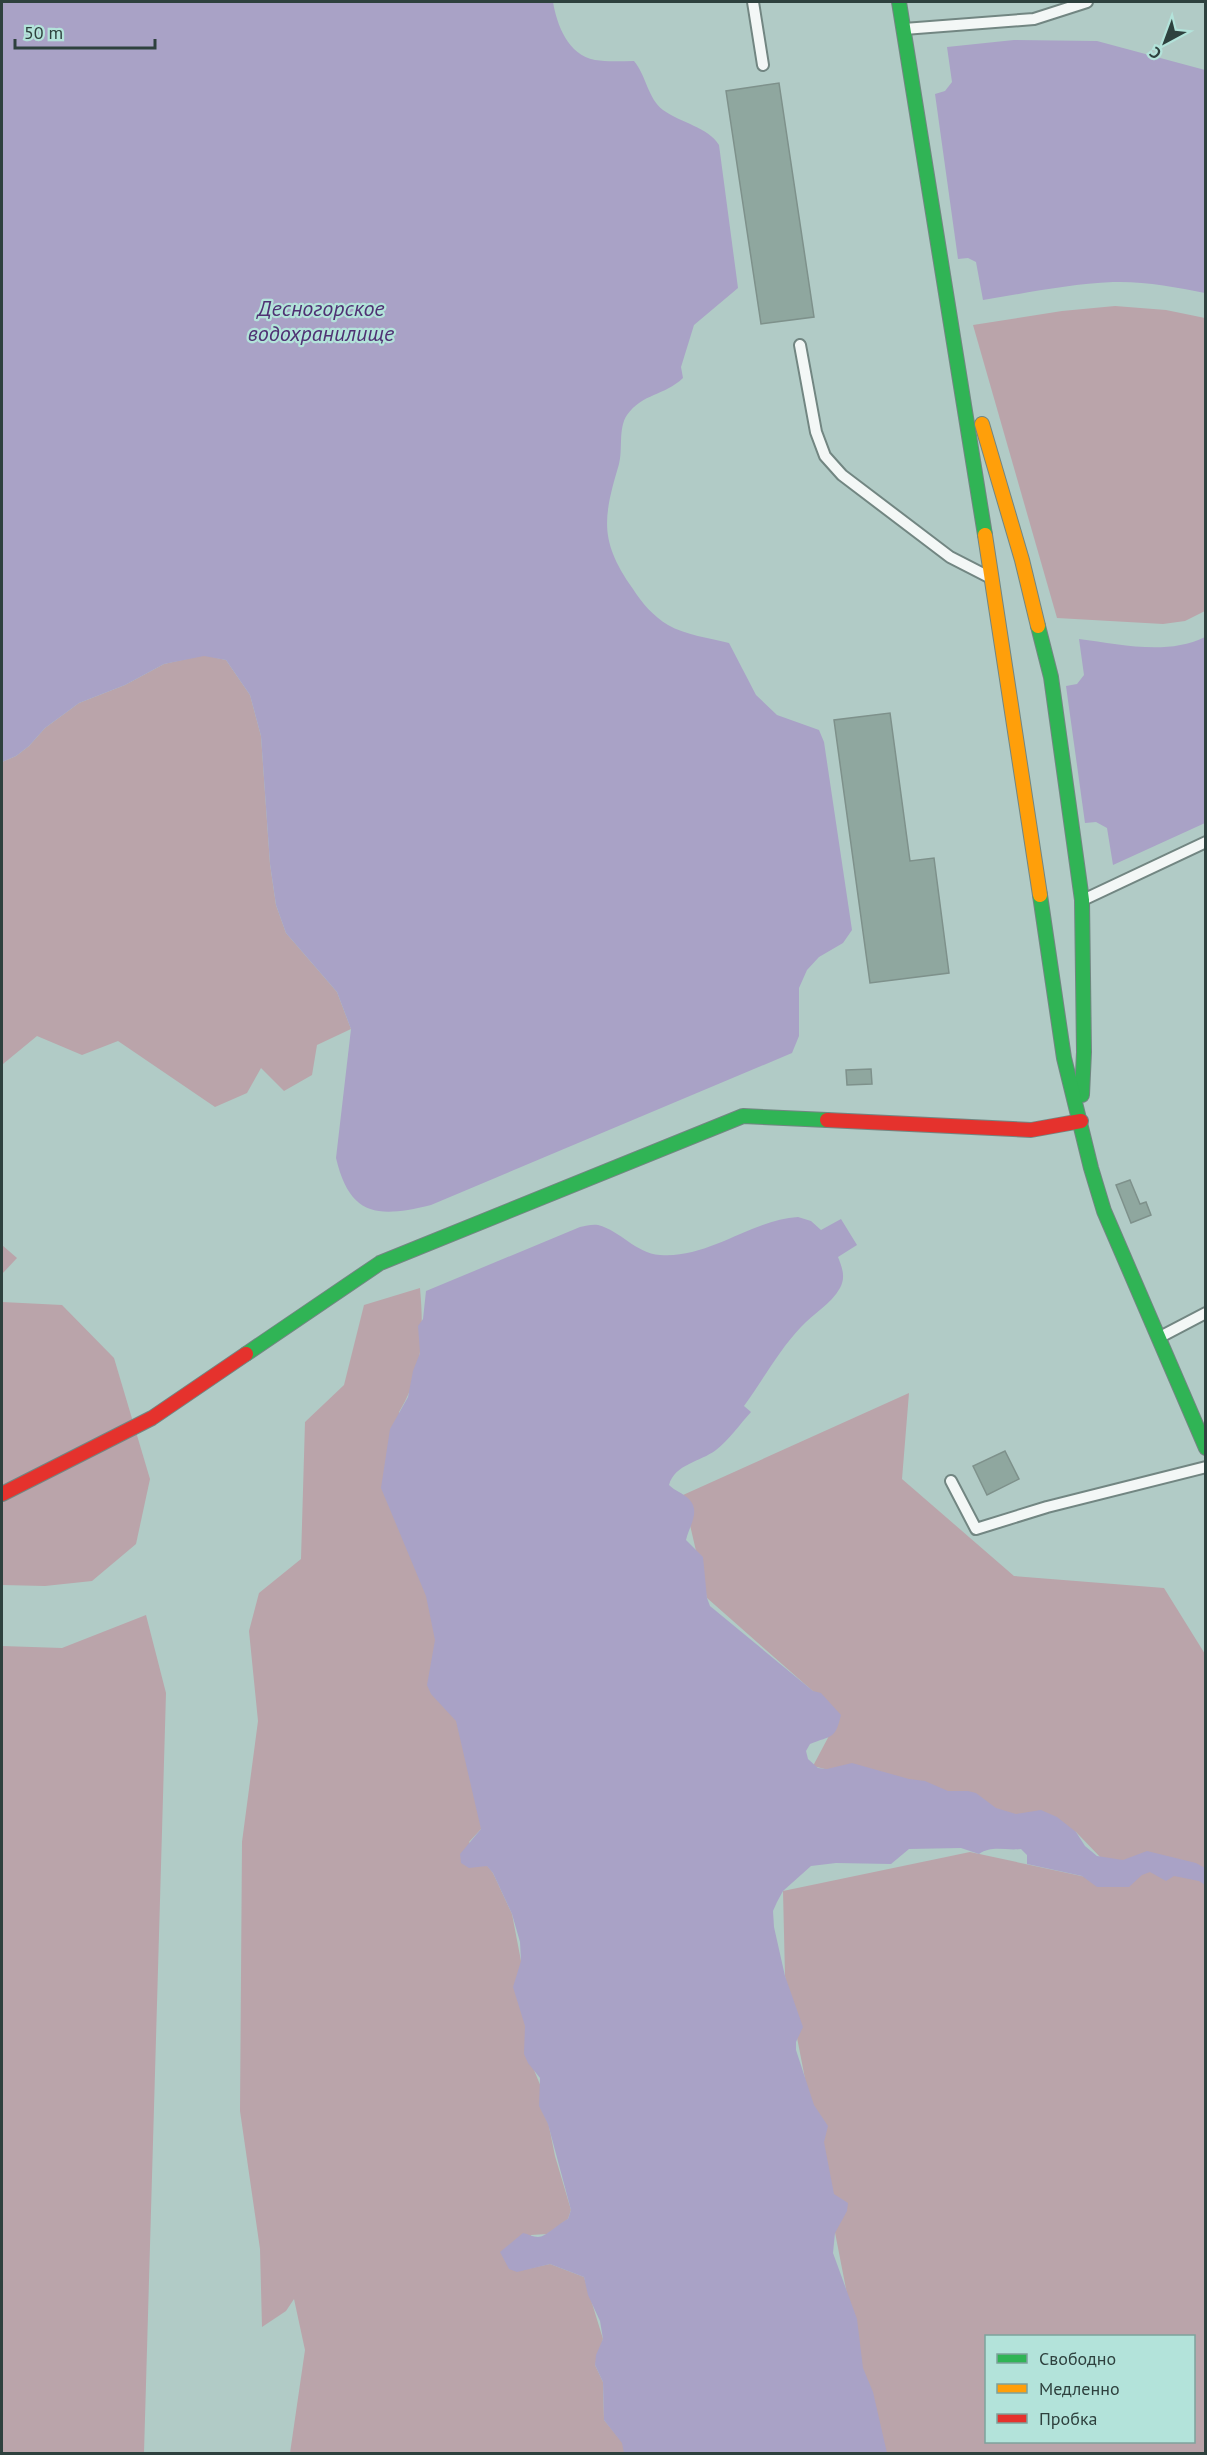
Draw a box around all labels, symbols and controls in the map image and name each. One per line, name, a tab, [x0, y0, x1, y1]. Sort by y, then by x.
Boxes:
scale bar	[15, 12, 154, 50]
north arrow	[1135, 12, 1195, 72]
text: 50 m	[24, 21, 63, 44]
text: С	[1145, 43, 1165, 64]
water label: Десногорское водохранилище	[248, 294, 395, 347]
legend	[985, 2335, 1195, 2443]
text: Свободно	[1039, 2347, 1116, 2370]
text: Медленно	[1039, 2377, 1120, 2400]
text: Пробка	[1039, 2407, 1097, 2430]

